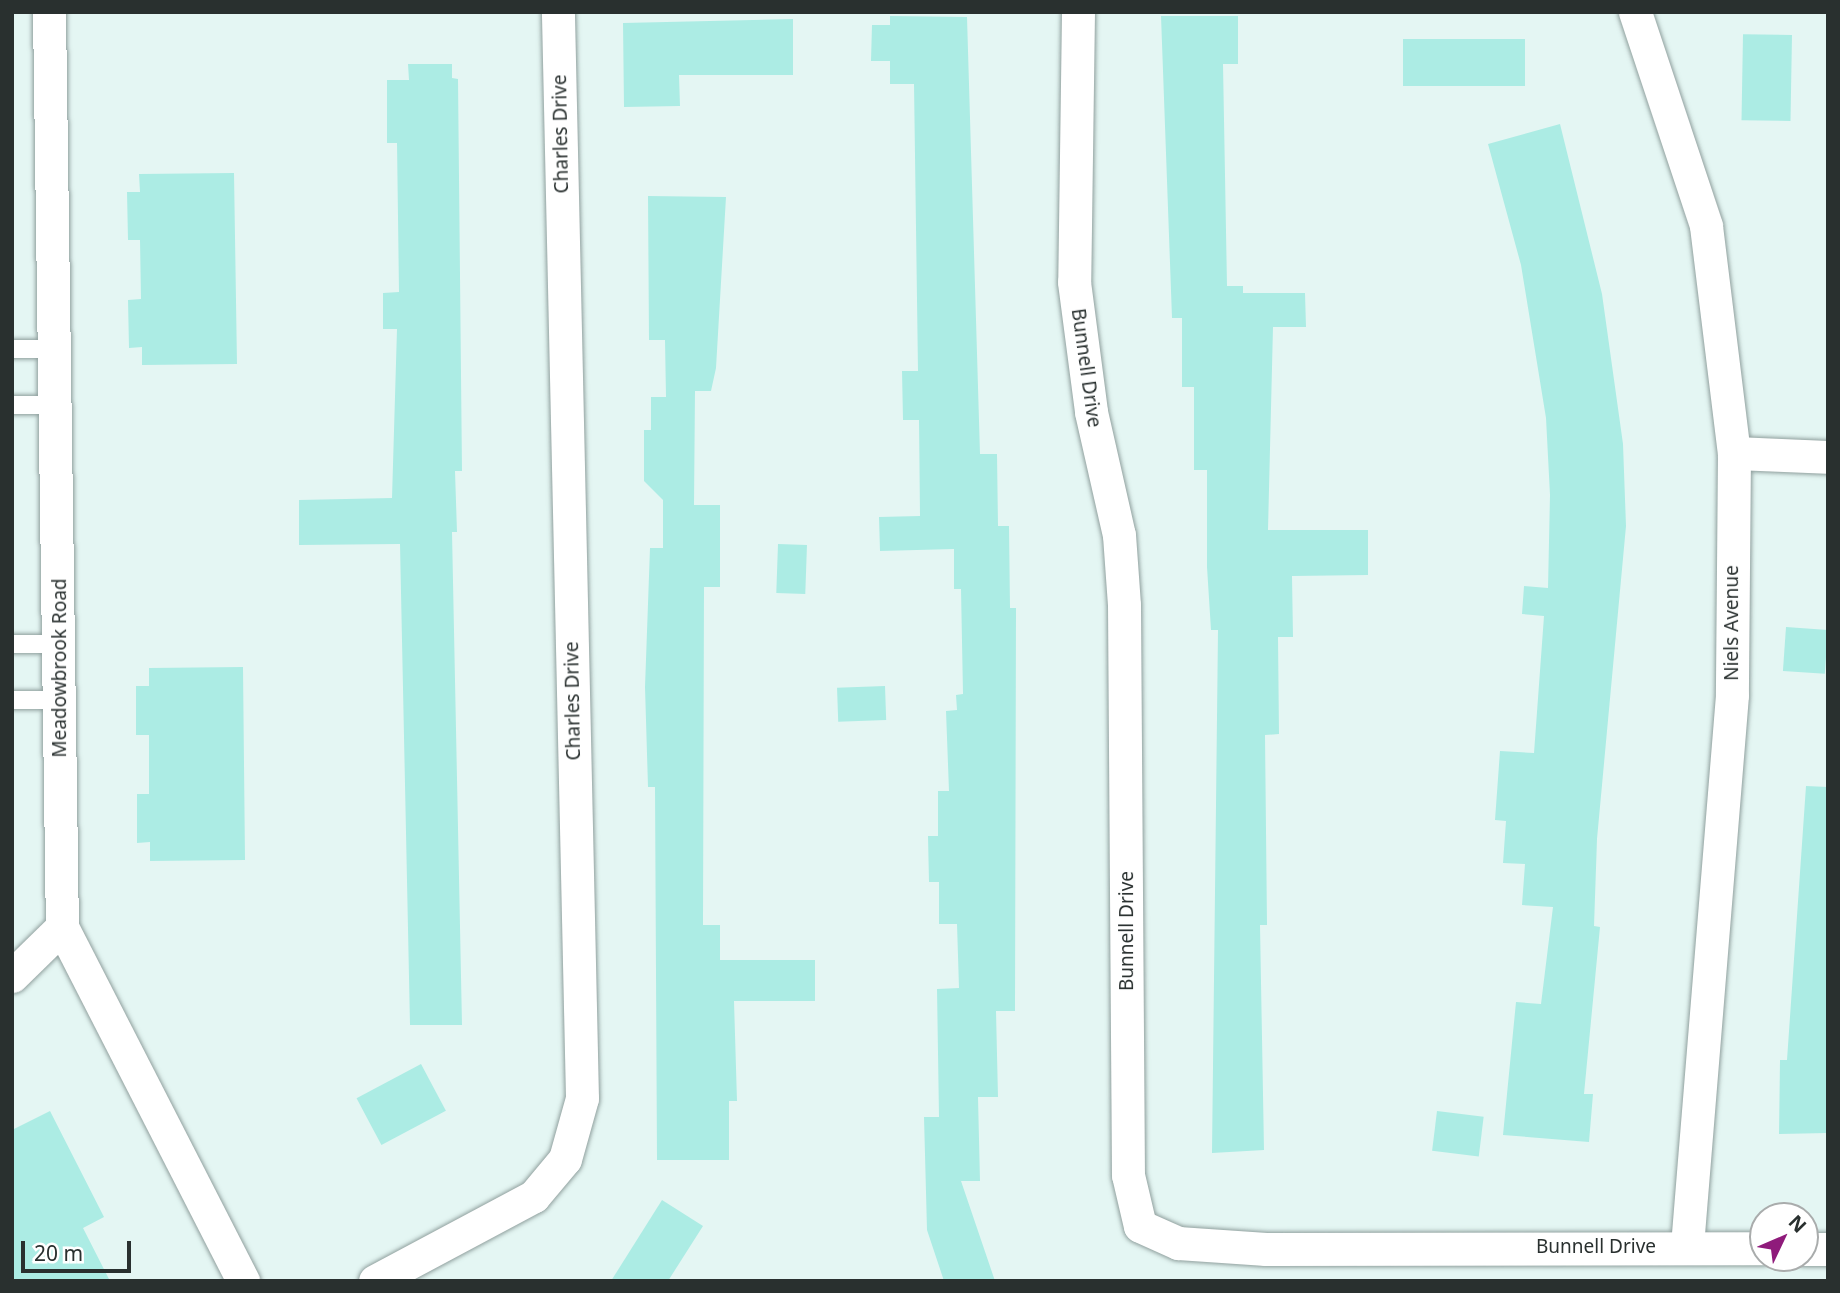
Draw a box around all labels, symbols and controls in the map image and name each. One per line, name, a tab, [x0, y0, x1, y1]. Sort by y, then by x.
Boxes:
street label: Charles Drive	[549, 74, 573, 194]
street label: Bunnell Drive	[1066, 307, 1106, 429]
street label: Niels Avenue	[1721, 565, 1743, 681]
street label: Meadowbrook Road	[49, 578, 71, 758]
street label: Charles Drive	[561, 641, 585, 761]
street label: Bunnell Drive	[1116, 871, 1138, 991]
north arrow	[1749, 1202, 1819, 1272]
text: N	[1783, 1209, 1812, 1238]
scale bar	[24, 1226, 135, 1270]
street label: Bunnell Drive	[1536, 1236, 1656, 1258]
text: 20 m	[34, 1239, 83, 1267]

